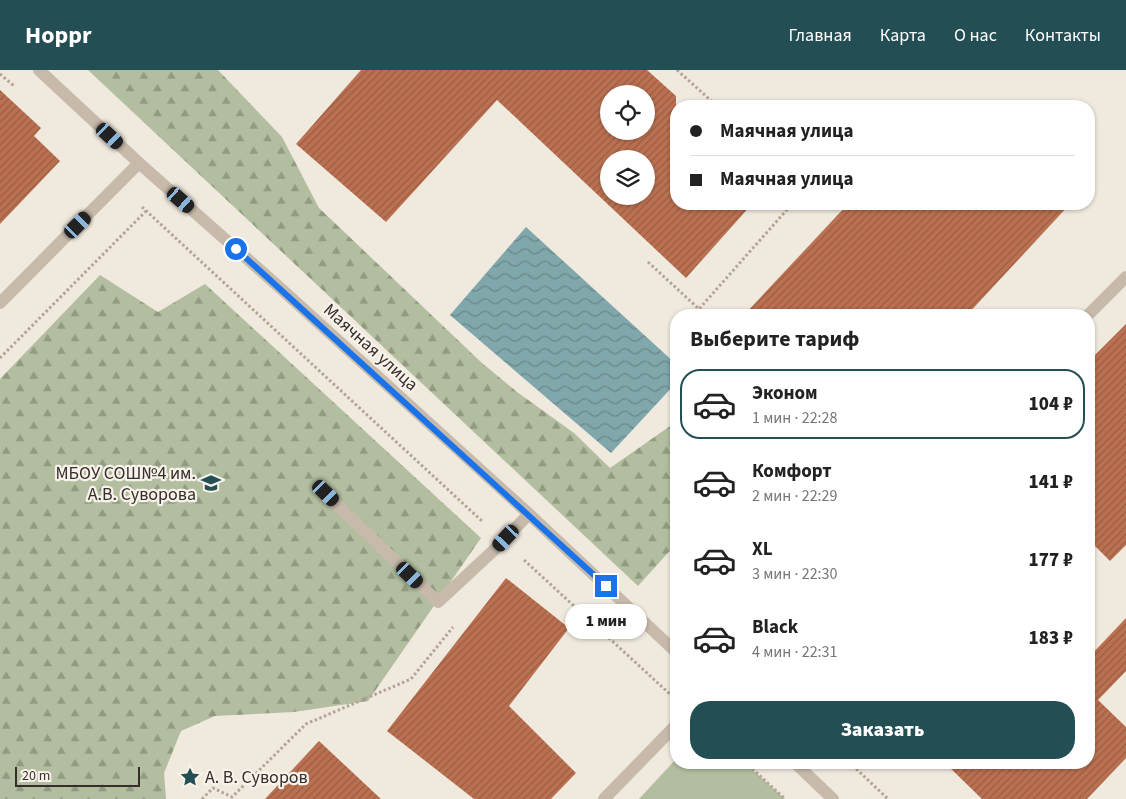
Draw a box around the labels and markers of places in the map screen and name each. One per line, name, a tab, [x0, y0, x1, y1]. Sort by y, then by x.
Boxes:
place label: МБОУ СОШ№4 им. А.В. Суворова	[56, 461, 196, 507]
school or university icon: МБОУ СОШ№4 им. А.В. Суворова	[200, 472, 222, 494]
place label: А. В. Суворов	[205, 765, 308, 790]
place icon: А. В. Суворов	[179, 766, 201, 788]

